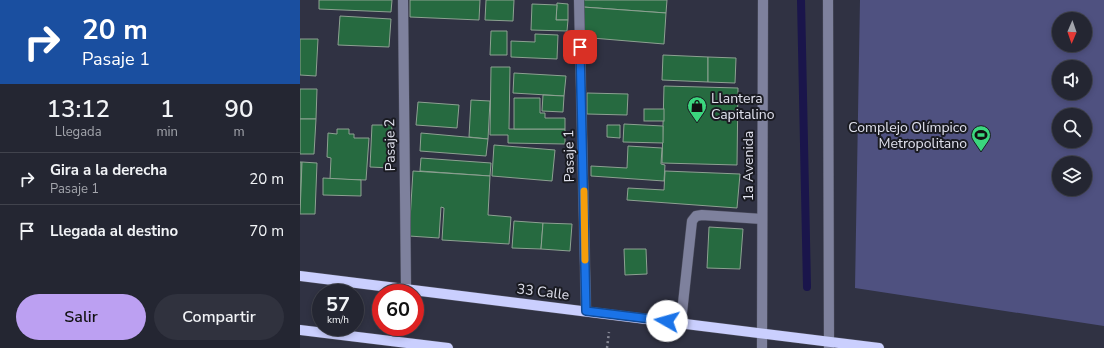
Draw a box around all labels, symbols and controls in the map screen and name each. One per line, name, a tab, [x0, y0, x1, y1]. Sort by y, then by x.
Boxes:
text: 20 m	[82, 11, 148, 49]
north arrow	[1052, 12, 1092, 52]
map controls	[1052, 12, 1092, 196]
icon: right	[16, 16, 68, 68]
pin	[563, 30, 597, 64]
icon: arrive	[569, 36, 591, 58]
text: Pasaje 1	[82, 47, 150, 71]
button: sound	[1052, 60, 1092, 100]
place label: Llantera Capitalino	[711, 89, 775, 124]
text: 13:12	[47, 93, 110, 125]
text: 1	[160, 93, 174, 125]
text: 90	[225, 93, 253, 125]
shop icon: Llantera Capitalino	[686, 95, 708, 123]
button: search	[1052, 108, 1092, 148]
street label: Pasaje 2	[380, 118, 400, 172]
place label: Complejo Olímpico Metropolitano	[848, 118, 967, 153]
text: Llegada	[55, 123, 102, 141]
text: min	[156, 123, 178, 141]
text: m	[233, 123, 245, 141]
sports icon: Complejo Olímpico Metropolitano	[970, 124, 992, 152]
street label: Pasaje 1	[559, 129, 579, 183]
street label: 1a Avenida	[739, 131, 758, 201]
button: layers	[1052, 156, 1092, 196]
text: Gira a la derecha	[50, 160, 167, 180]
icon: right	[16, 168, 38, 190]
text: 20 m	[249, 169, 284, 189]
text: Pasaje 1	[50, 180, 99, 198]
icon: arrive	[16, 220, 38, 242]
text: Llegada al destino	[50, 221, 178, 241]
text: 70 m	[249, 221, 284, 241]
street label: 33 Calle	[516, 279, 570, 305]
speed limit sign: 60	[372, 284, 424, 336]
text: 57	[326, 291, 350, 318]
button: Salir	[16, 294, 146, 340]
button: Compartir	[154, 294, 284, 340]
position arrow	[646, 300, 688, 342]
text: km/h	[327, 313, 349, 327]

